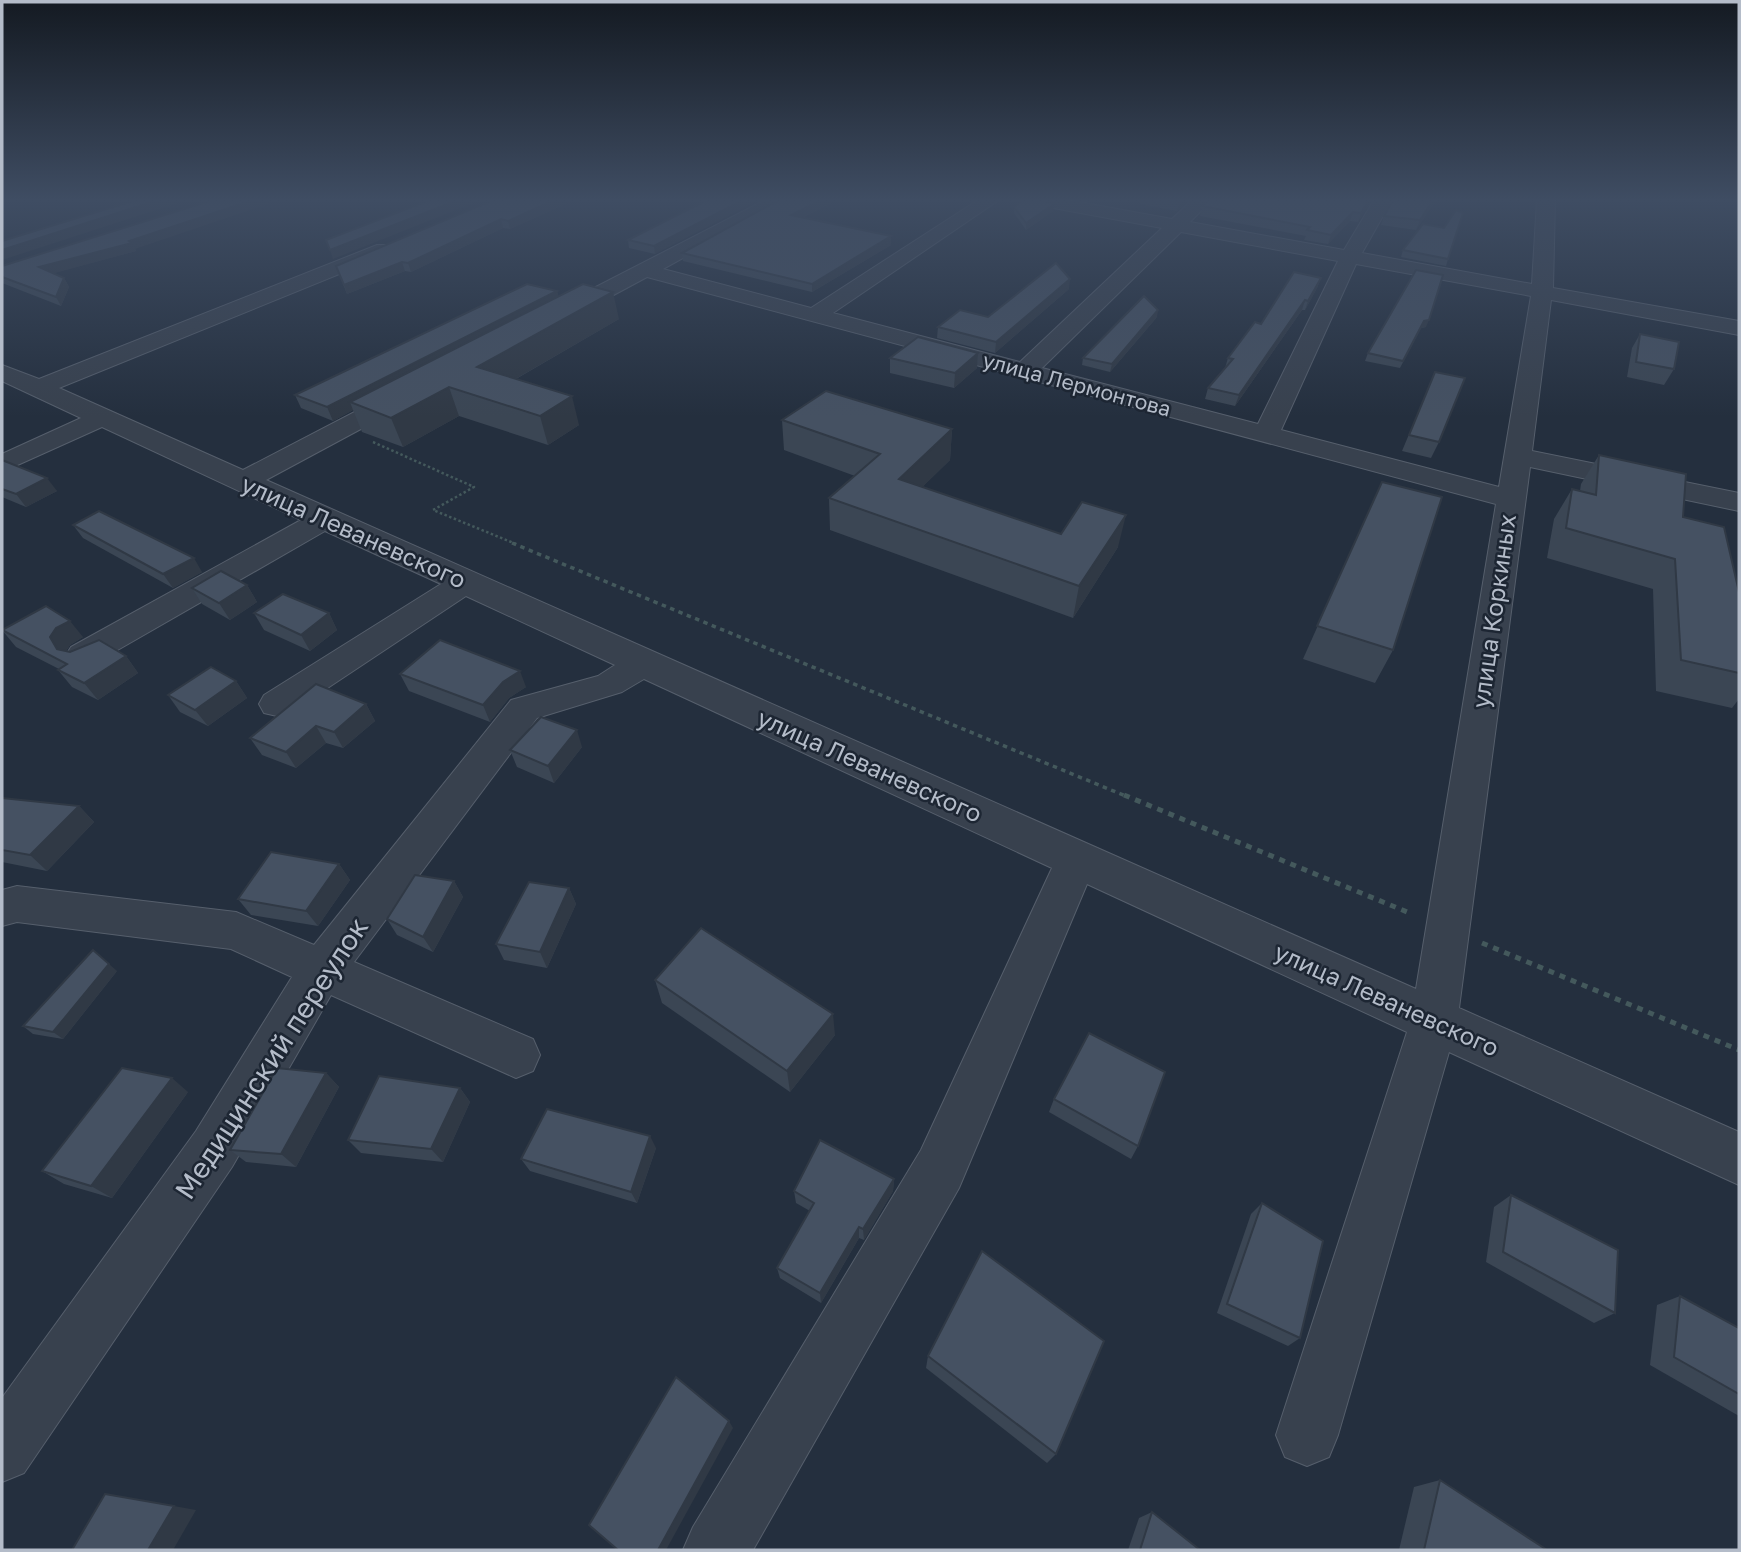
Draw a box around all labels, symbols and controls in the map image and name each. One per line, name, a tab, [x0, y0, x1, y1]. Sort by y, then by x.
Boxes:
street label: улица Лермонтова	[980, 346, 1174, 422]
street label: улица Леваневского	[237, 468, 471, 594]
street label: улица Коркиных	[1465, 512, 1521, 710]
street label: улица Леваневского	[753, 702, 987, 828]
street label: Медицинский переулок	[168, 911, 374, 1205]
street label: улица Леваневского	[1270, 936, 1504, 1062]

